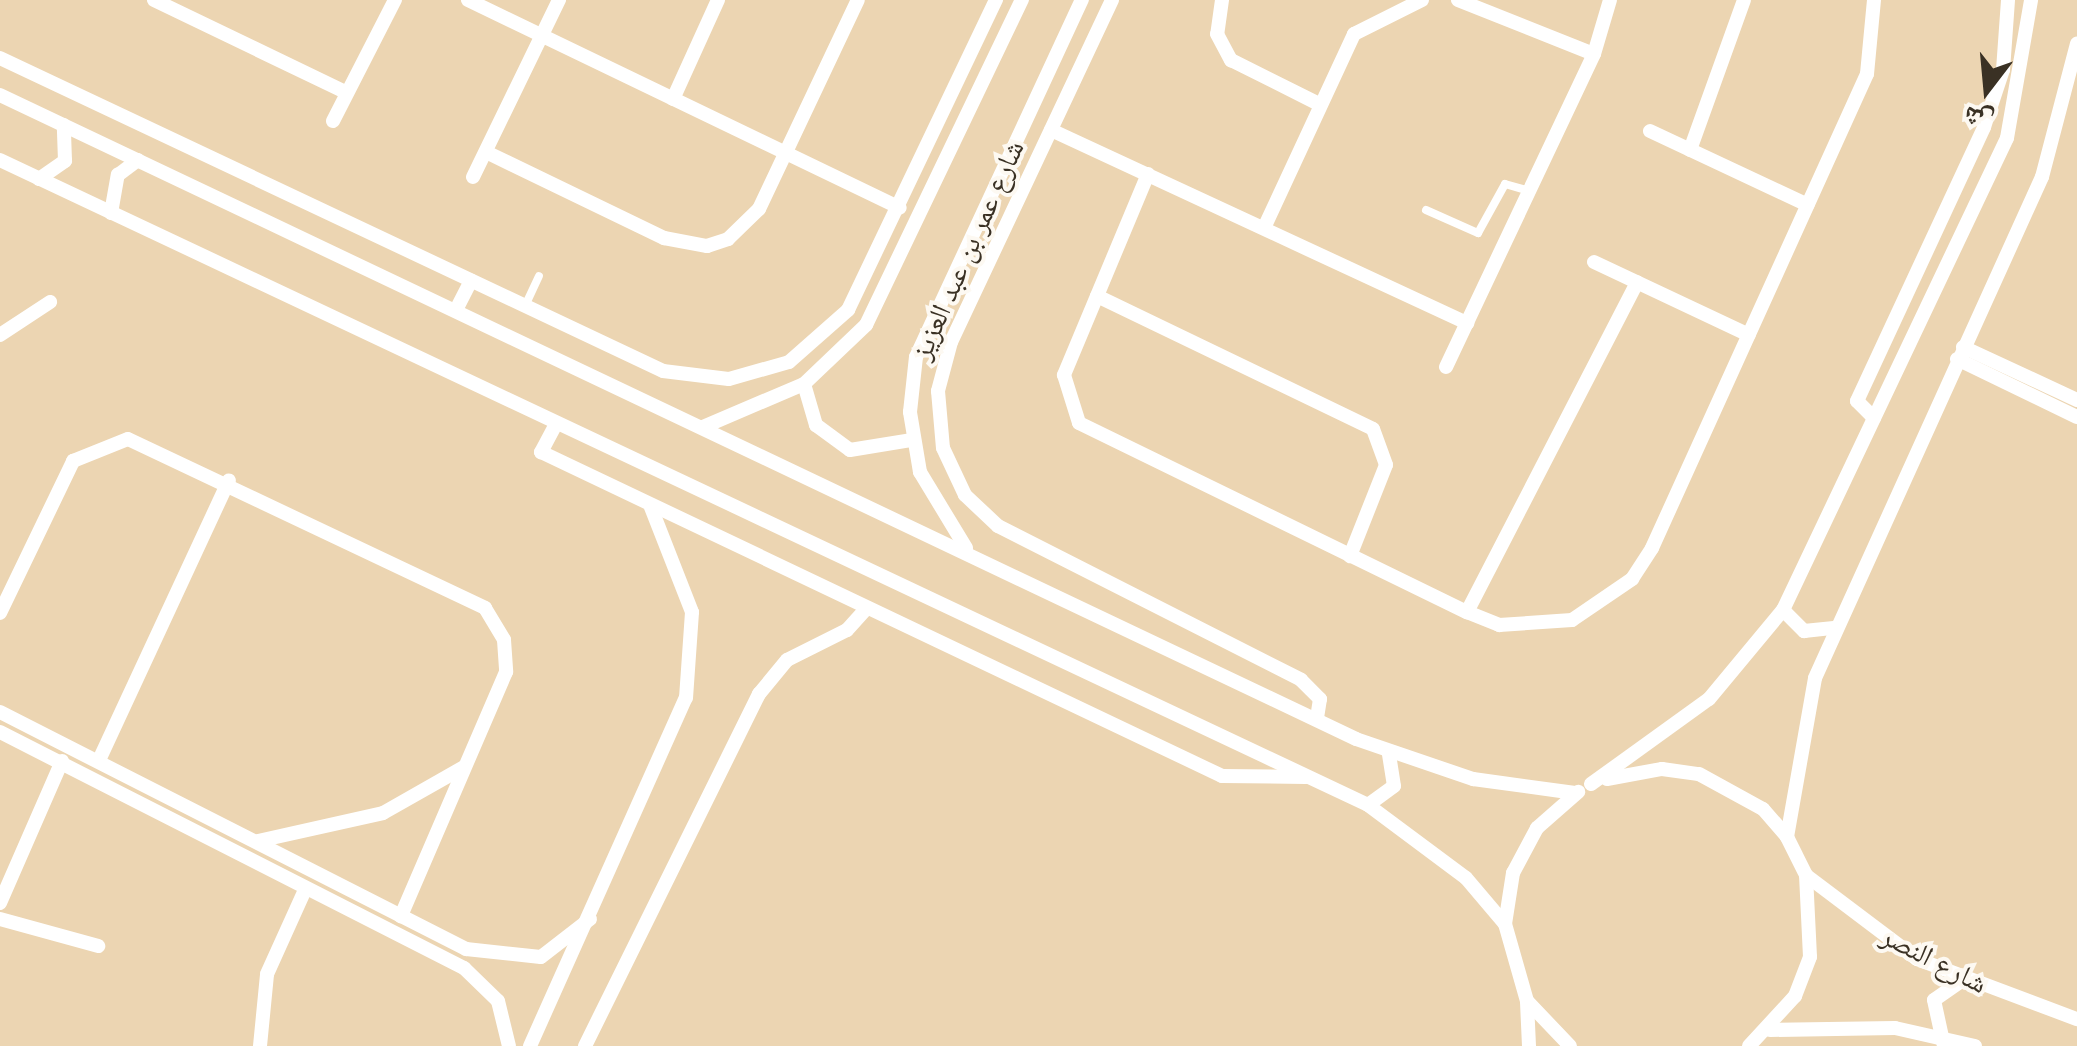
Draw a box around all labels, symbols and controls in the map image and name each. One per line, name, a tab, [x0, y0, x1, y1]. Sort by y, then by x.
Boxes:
north arrow	[1937, 40, 2037, 140]
text: ش	[1960, 99, 1997, 139]
street label: شارع عمر بن عبد العزيز	[905, 135, 1031, 365]
street label: شارع النصر	[1875, 919, 1993, 1001]

